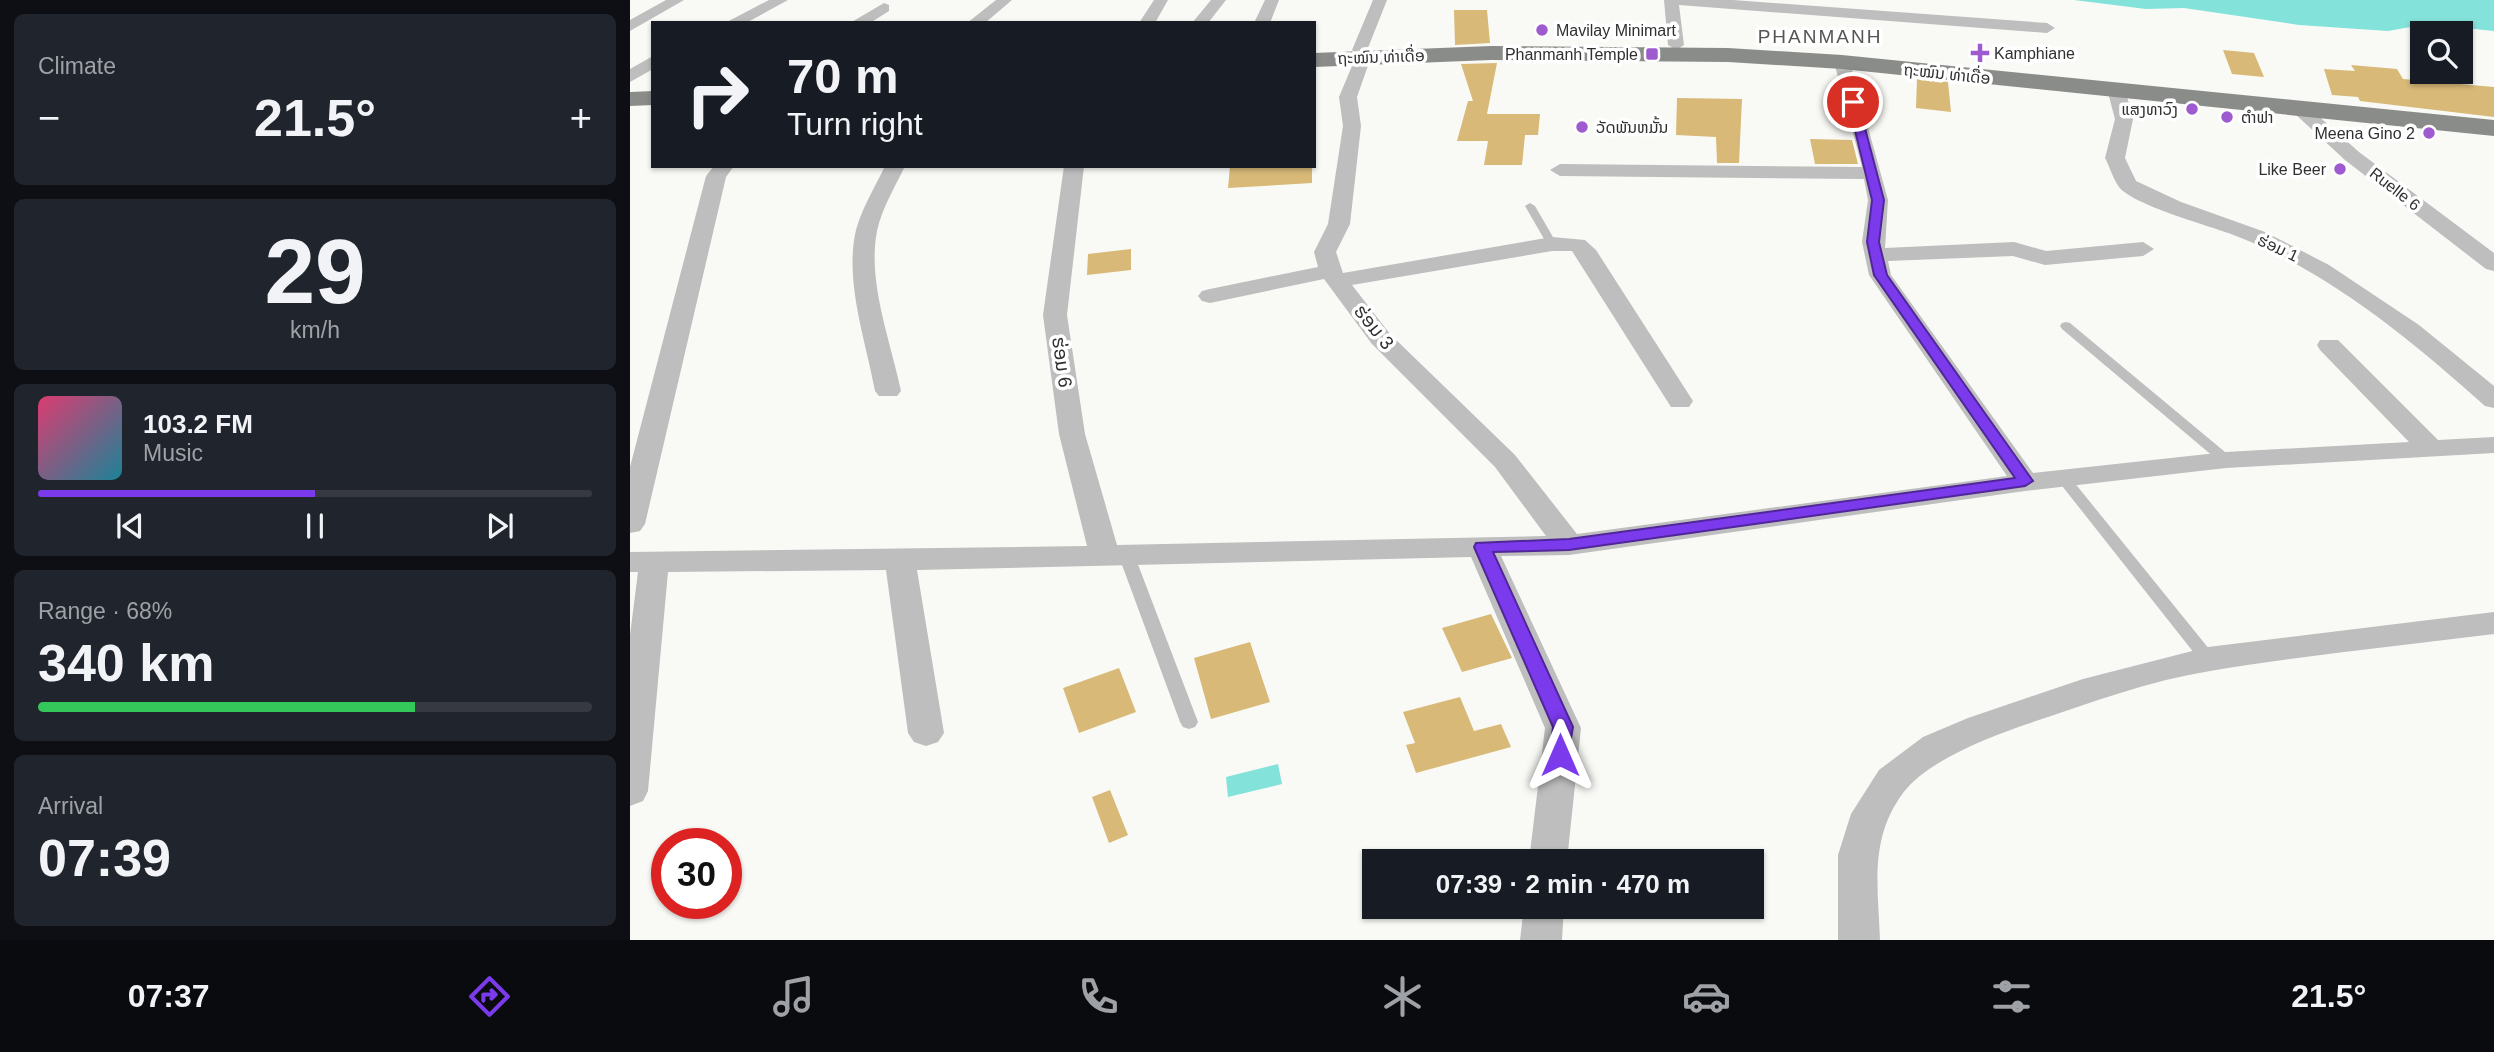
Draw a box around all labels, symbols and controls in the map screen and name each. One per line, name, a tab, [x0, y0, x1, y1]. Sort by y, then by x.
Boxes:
map controls	[2410, 21, 2473, 84]
button: search	[2410, 21, 2473, 84]
marker: Mavilay Minimart	[1534, 22, 1550, 38]
place label: Mavilay Minimart	[1556, 22, 1677, 39]
district label: PHANMANH	[1758, 26, 1882, 47]
street label: ຖະໝົນ ທ່າເດື່ອ	[1337, 43, 1425, 67]
marker: Kamphiane	[1972, 45, 1988, 61]
place label: Kamphiane	[1994, 45, 2075, 62]
place label: Phanmanh Temple	[1505, 46, 1638, 63]
marker: Phanmanh Temple	[1644, 46, 1660, 62]
icon: right	[672, 49, 763, 140]
text: 70 m	[787, 49, 899, 103]
text: Climate	[38, 53, 116, 79]
street label: ຖະໝົນ ທ່າເດື່ອ	[1903, 57, 1992, 87]
pin	[1823, 72, 1883, 132]
icon: arrive	[1834, 83, 1872, 121]
text: 21.5°	[254, 89, 376, 147]
text: −	[38, 97, 60, 139]
text: +	[570, 97, 592, 139]
place label: ແສງທາວົງ	[2122, 101, 2178, 118]
marker: ແສງທາວົງ	[2184, 101, 2200, 117]
text: Turn right	[787, 106, 923, 142]
marker: ຕຳຟາ	[2219, 109, 2235, 125]
place label: ຕຳຟາ	[2241, 109, 2273, 126]
place label: ວັດພັນຫມັ້ນ	[1596, 116, 1668, 136]
marker: ວັດພັນຫມັ້ນ	[1574, 119, 1590, 135]
place label: Meena Gino 2	[2314, 125, 2415, 142]
marker: Meena Gino 2	[2421, 125, 2437, 141]
place label: Like Beer	[2258, 161, 2327, 178]
marker: Like Beer	[2332, 161, 2348, 177]
street label: Ruelle 6	[2367, 164, 2423, 214]
text: 29	[264, 221, 366, 322]
street label: ຮ່ອມ 1	[2255, 231, 2301, 265]
street label: ຮ່ອມ 3	[1350, 301, 1398, 353]
text: km/h	[290, 317, 340, 343]
street label: ຮ່ອມ 6	[1048, 335, 1076, 389]
text: 103.2 FM	[143, 409, 253, 439]
text: Music	[143, 440, 203, 466]
icon: previous	[111, 507, 149, 545]
icon: pause	[296, 507, 334, 545]
icon: next	[481, 507, 519, 545]
text: Range · 68%	[38, 598, 172, 624]
text: 340 km	[38, 634, 214, 692]
position arrow	[1523, 718, 1597, 792]
text: Arrival	[38, 793, 103, 819]
speed limit sign: 30	[651, 828, 742, 919]
text: 07:39	[38, 829, 171, 887]
text: 07:39 · 2 min · 470 m	[1436, 869, 1690, 899]
icon: directions	[465, 972, 514, 1021]
icon: music	[769, 972, 818, 1021]
icon: phone	[1074, 972, 1123, 1021]
icon: climate	[1378, 972, 1427, 1021]
icon: car	[1682, 972, 1731, 1021]
icon: filters	[1987, 972, 2036, 1021]
text: 07:37	[128, 978, 210, 1014]
text: 21.5°	[2291, 978, 2366, 1014]

